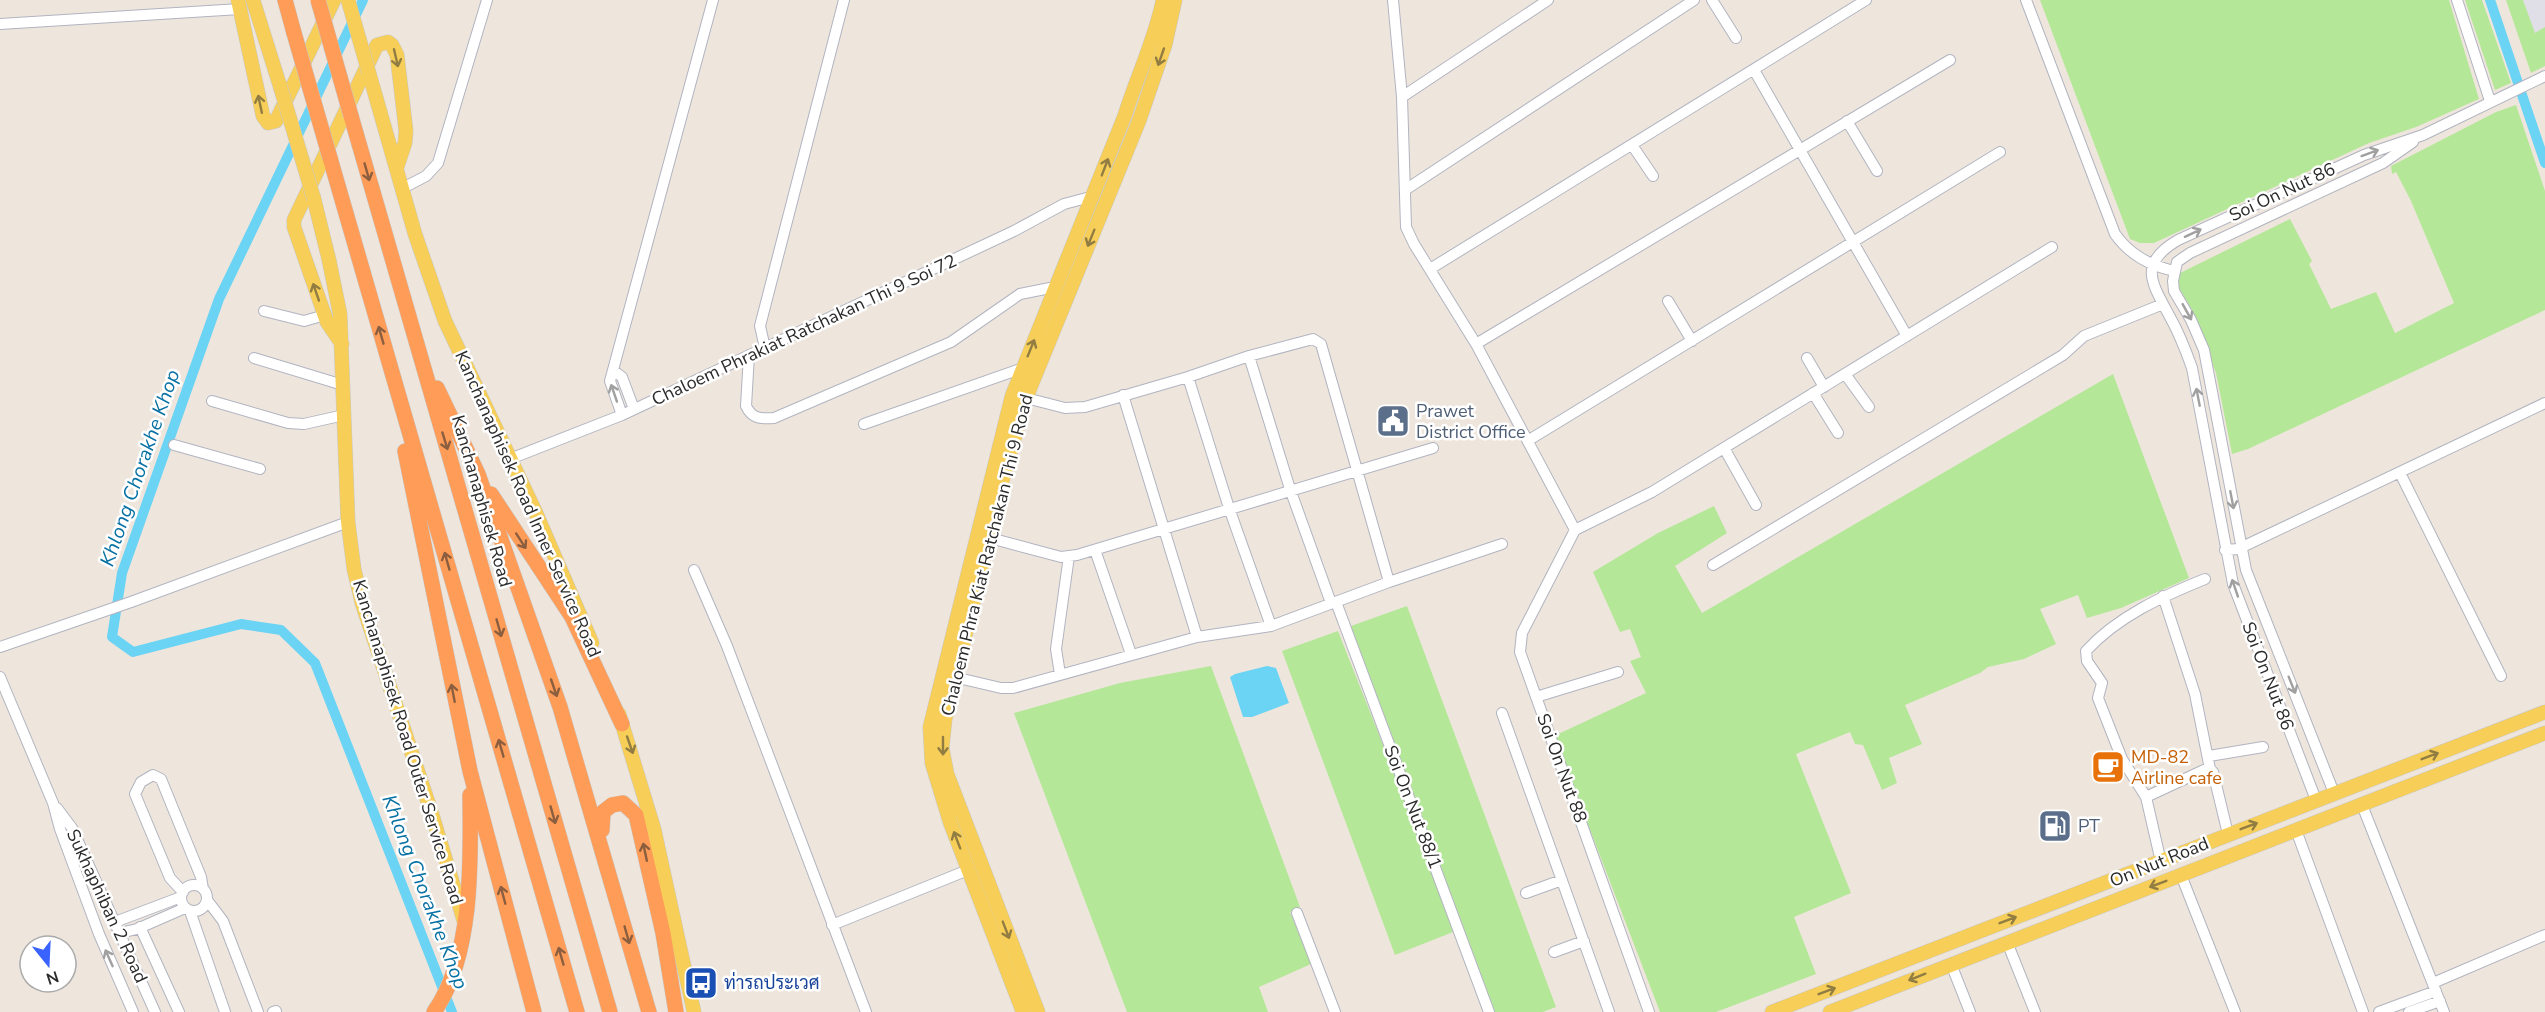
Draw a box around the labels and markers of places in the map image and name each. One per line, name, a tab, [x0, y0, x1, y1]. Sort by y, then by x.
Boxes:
place label: Prawet District Office	[1416, 399, 1526, 444]
public building icon: Prawet District Office	[1375, 403, 1411, 439]
place label: MD-82 Airline cafe	[2131, 745, 2222, 790]
cafe icon: MD-82 Airline cafe	[2090, 749, 2126, 785]
fuel station icon: PT	[2037, 808, 2073, 844]
place label: PT	[2078, 814, 2100, 838]
bus stop icon: ท่ารถประเวศ	[683, 965, 719, 1001]
place label: ท่ารถประเวศ	[724, 971, 819, 995]

